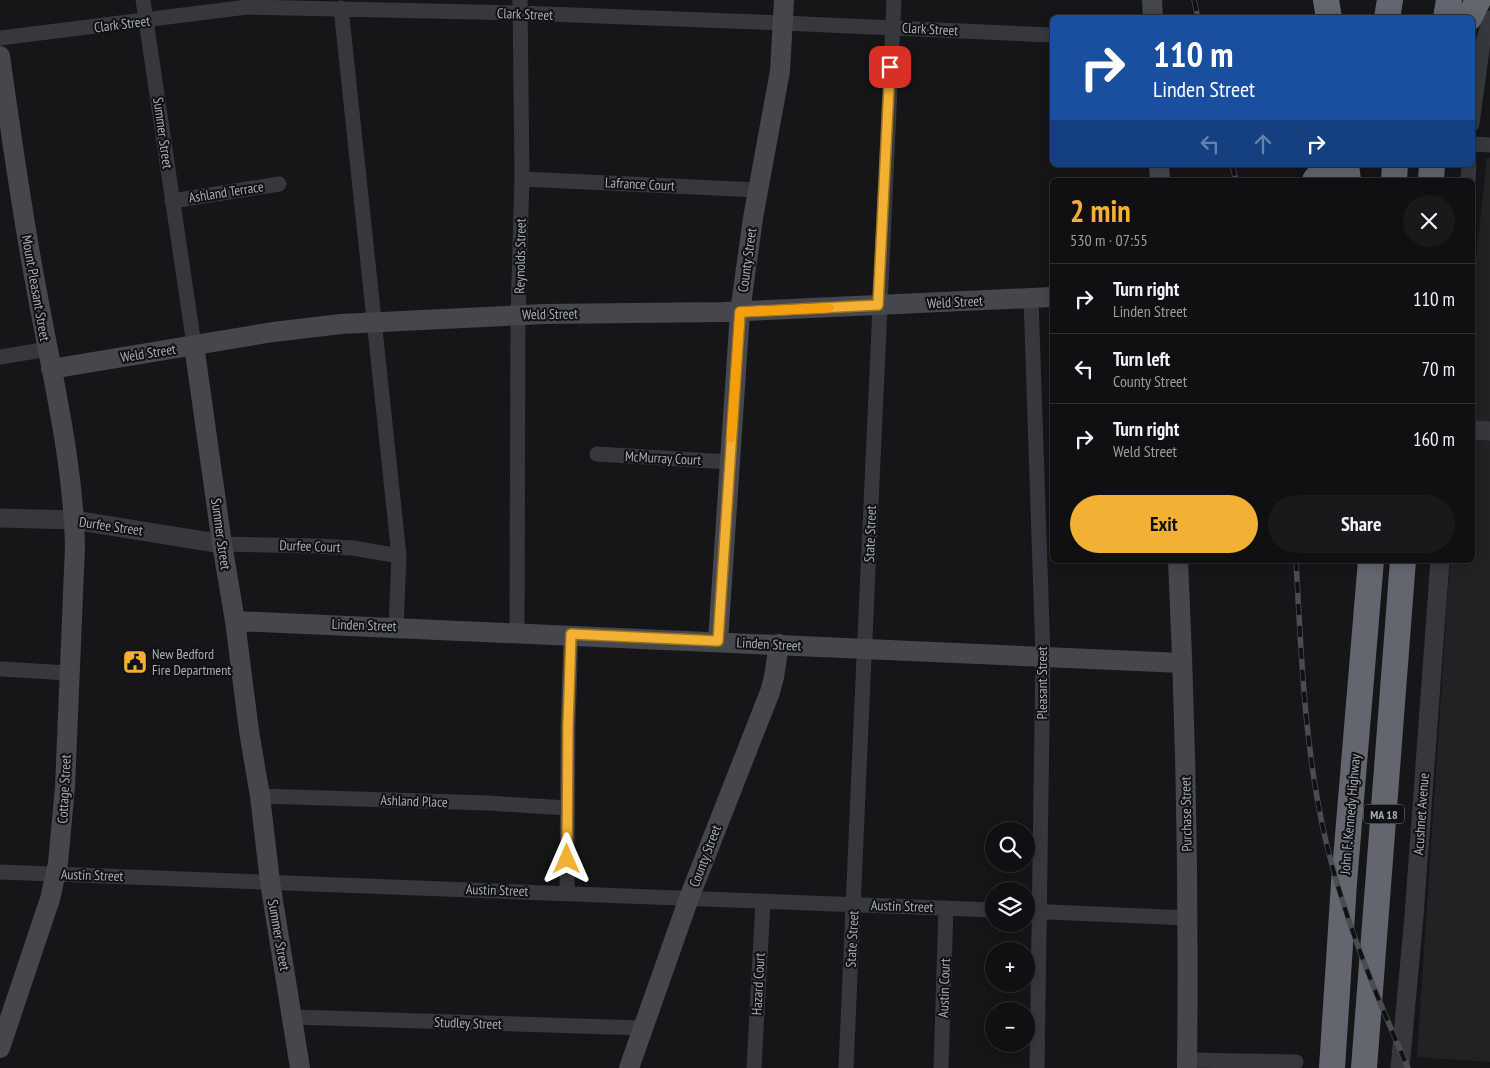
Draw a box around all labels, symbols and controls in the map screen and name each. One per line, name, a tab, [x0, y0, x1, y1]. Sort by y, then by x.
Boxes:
street label: Clark Street	[497, 4, 554, 24]
street label: Clark Street	[93, 12, 151, 36]
street label: Clark Street	[901, 19, 959, 39]
text: 110 m	[1153, 31, 1234, 77]
icon: right	[1070, 35, 1135, 100]
pin	[869, 46, 911, 88]
icon: arrive	[876, 53, 904, 81]
text: Linden Street	[1153, 75, 1255, 103]
street label: Summer Street	[149, 96, 177, 170]
icon: left	[1196, 130, 1224, 158]
icon: ahead	[1249, 130, 1277, 158]
icon: right	[1302, 130, 1330, 158]
street label: Lafrance Court	[605, 173, 676, 195]
street label: Ashland Terrace	[187, 177, 265, 207]
text: 2 min	[1070, 191, 1131, 230]
button: close	[1403, 195, 1455, 247]
street label: Reynolds Street	[510, 218, 530, 294]
street label: County Street	[734, 226, 760, 293]
text: 530 m · 07:55	[1070, 230, 1148, 250]
street label: Mount Pleasant Street	[18, 234, 54, 343]
text: Turn right	[1113, 277, 1179, 301]
icon: right	[1070, 285, 1098, 313]
text: 110 m	[1413, 287, 1455, 311]
street label: Weld Street	[927, 292, 984, 312]
text: Linden Street	[1113, 301, 1187, 321]
street label: Weld Street	[522, 305, 578, 323]
street label: Weld Street	[119, 340, 177, 366]
text: Turn left	[1113, 347, 1170, 371]
icon: left	[1070, 355, 1098, 383]
text: 70 m	[1422, 357, 1455, 381]
text: County Street	[1113, 371, 1187, 391]
text: Turn right	[1113, 417, 1179, 441]
icon: right	[1070, 425, 1098, 453]
text: 160 m	[1413, 427, 1455, 451]
text: Weld Street	[1113, 441, 1177, 461]
street label: McMurray Court	[624, 447, 702, 469]
button: Exit	[1070, 495, 1258, 553]
button: Share	[1268, 495, 1455, 553]
street label: Summer Street	[207, 497, 235, 571]
street label: State Street	[860, 505, 880, 563]
street label: Durfee Street	[78, 513, 144, 539]
street label: Durfee Court	[279, 536, 341, 556]
street label: Linden Street	[331, 615, 397, 635]
street label: Linden Street	[736, 633, 802, 655]
place label: New Bedford Fire Department	[152, 645, 231, 679]
street label: Pleasant Street	[1033, 646, 1051, 720]
public building icon: New Bedford Fire Department	[122, 649, 148, 675]
street label: John F. Kennedy Highway	[1336, 752, 1364, 876]
street label: Cottage Street	[53, 754, 75, 824]
street label: Acushnet Avenue	[1409, 772, 1433, 856]
street label: Purchase Street	[1176, 776, 1196, 852]
street label: Ashland Place	[380, 791, 448, 811]
road number: MA 18	[1364, 804, 1404, 824]
street label: County Street	[685, 822, 725, 890]
map controls	[985, 822, 1035, 1052]
button: search	[985, 822, 1035, 872]
position arrow	[540, 832, 592, 884]
street label: Austin Street	[60, 865, 124, 885]
street label: Austin Street	[465, 880, 529, 900]
button: layers	[985, 882, 1035, 932]
street label: Austin Street	[870, 896, 934, 916]
street label: Summer Street	[264, 898, 294, 972]
street label: State Street	[842, 910, 862, 968]
button: +	[985, 942, 1035, 992]
street label: Hazard Court	[747, 952, 769, 1016]
street label: Austin Court	[934, 958, 954, 1018]
button: −	[985, 1002, 1035, 1052]
street label: Studley Street	[434, 1013, 502, 1033]

